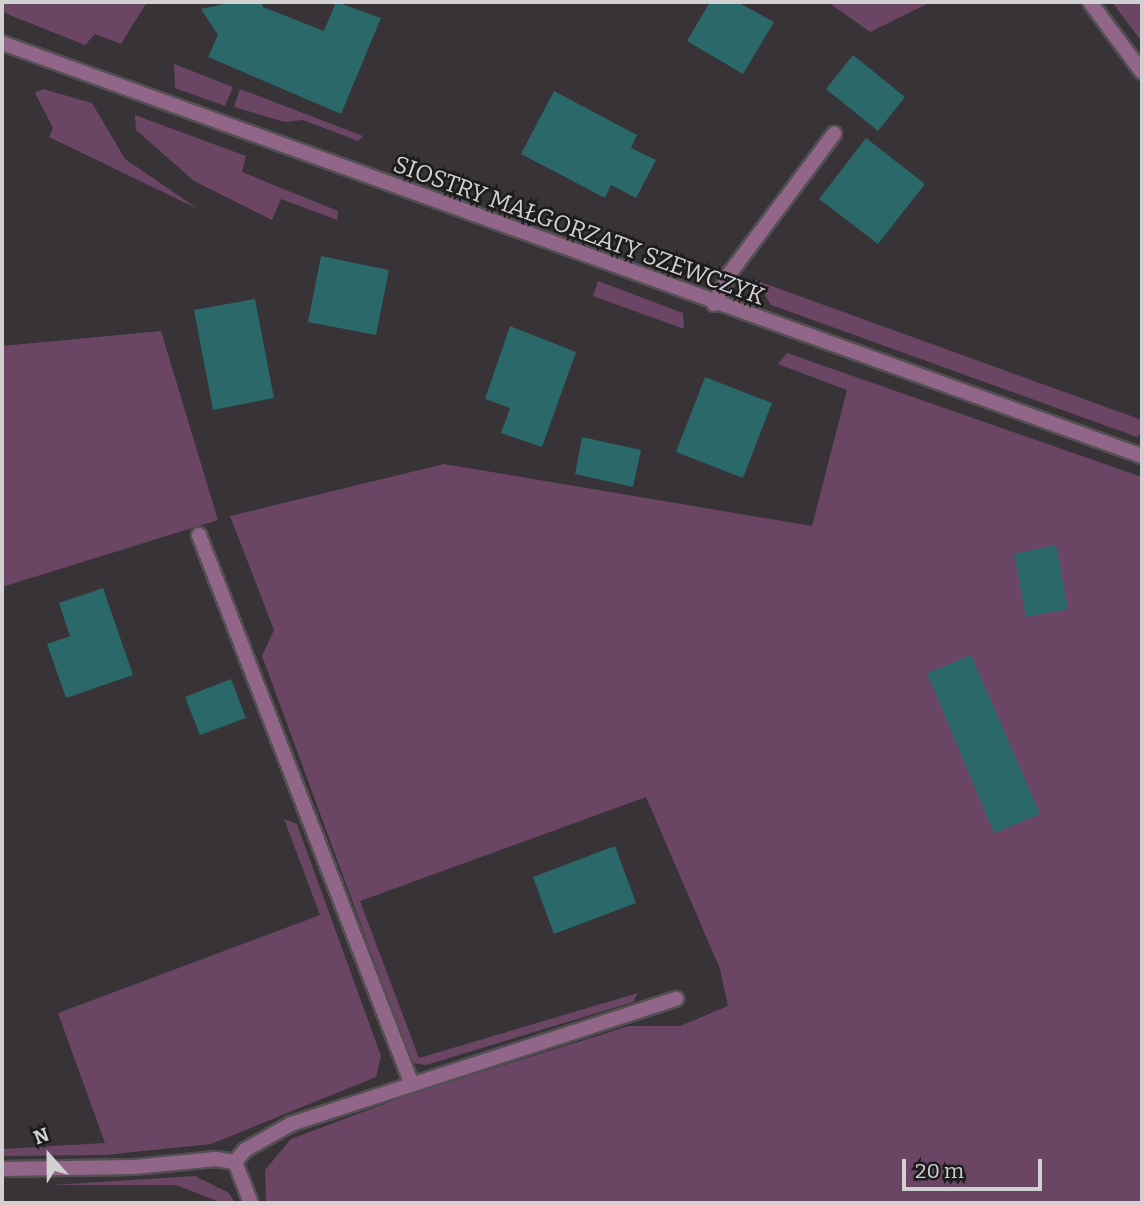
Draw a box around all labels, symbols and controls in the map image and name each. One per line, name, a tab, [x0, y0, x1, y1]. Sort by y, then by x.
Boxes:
street label: SIOSTRY MAŁGORZATY SZEWCZYK	[389, 150, 769, 312]
north arrow	[14, 1121, 84, 1191]
text: N	[30, 1123, 52, 1149]
scale bar	[906, 1146, 1046, 1190]
text: 20 m	[915, 1158, 964, 1184]

